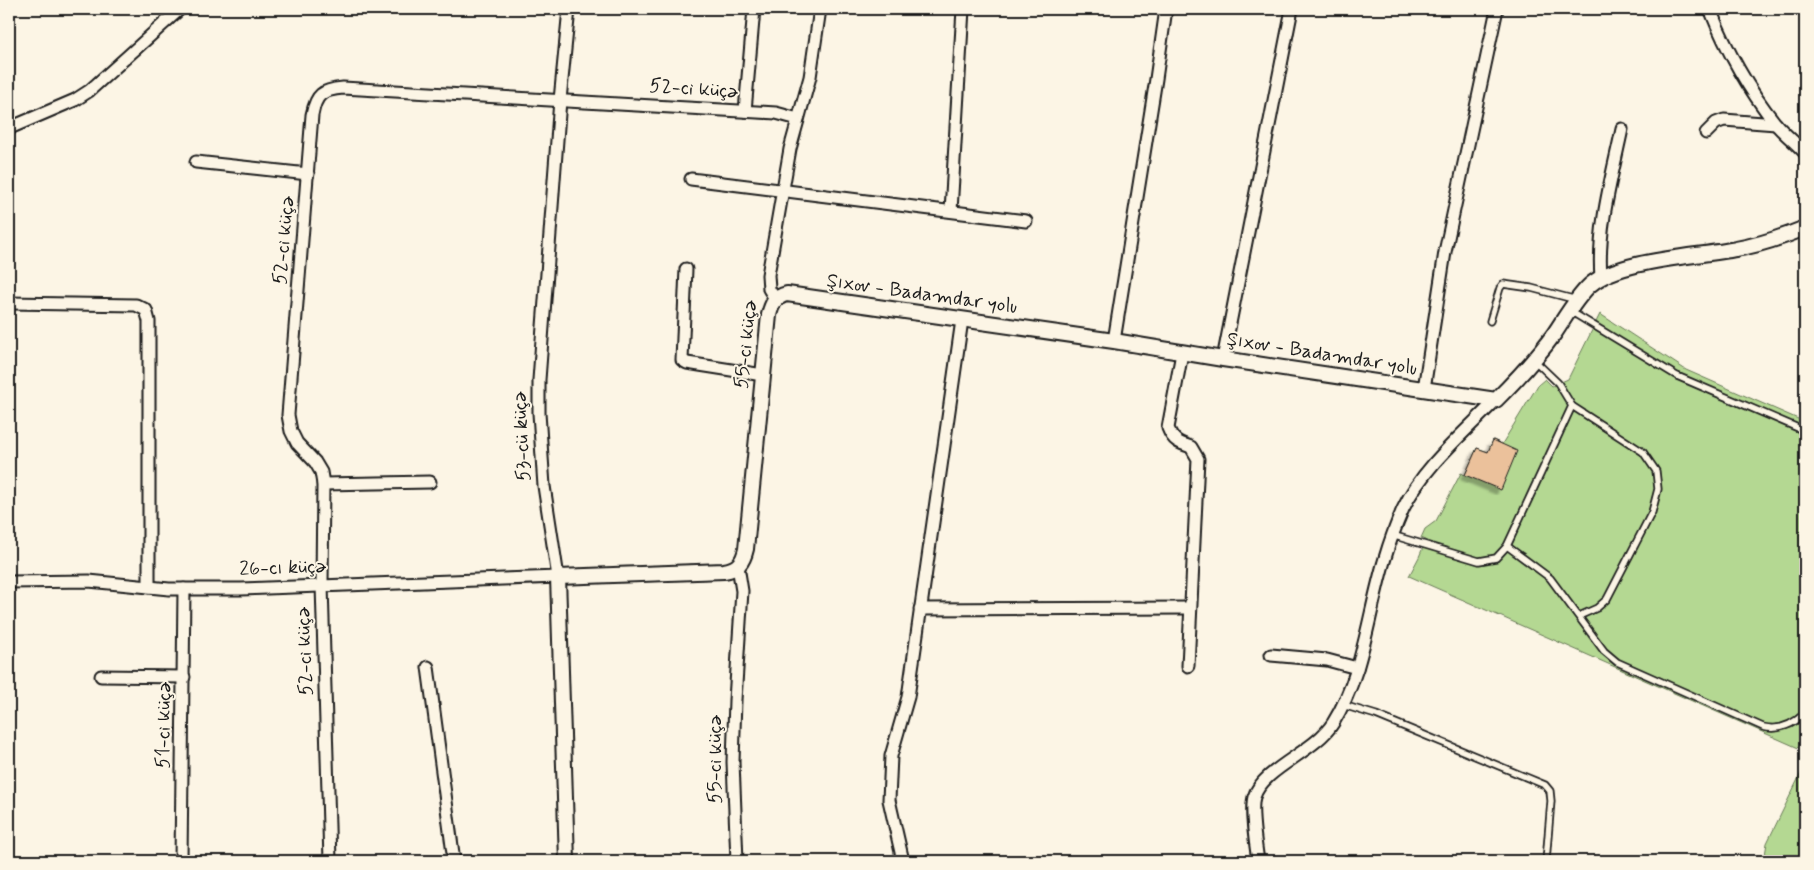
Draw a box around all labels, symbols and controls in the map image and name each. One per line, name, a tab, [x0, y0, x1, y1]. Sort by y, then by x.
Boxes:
street label: 52-ci küçə	[648, 72, 740, 106]
street label: 52-ci küçə	[267, 194, 301, 286]
street label: Şıxov - Badamdar yolu	[825, 267, 1019, 321]
street label: 55-ci küçə	[728, 298, 764, 390]
street label: Şıxov - Badamdar yolu	[1225, 326, 1419, 382]
street label: 53-cü küçə	[506, 390, 538, 482]
street label: 26-cı küçə	[239, 553, 327, 583]
street label: 52-ci küçə	[290, 606, 320, 696]
street label: 51-ci küçə	[150, 681, 178, 769]
street label: 55-ci küçə	[702, 714, 729, 804]

